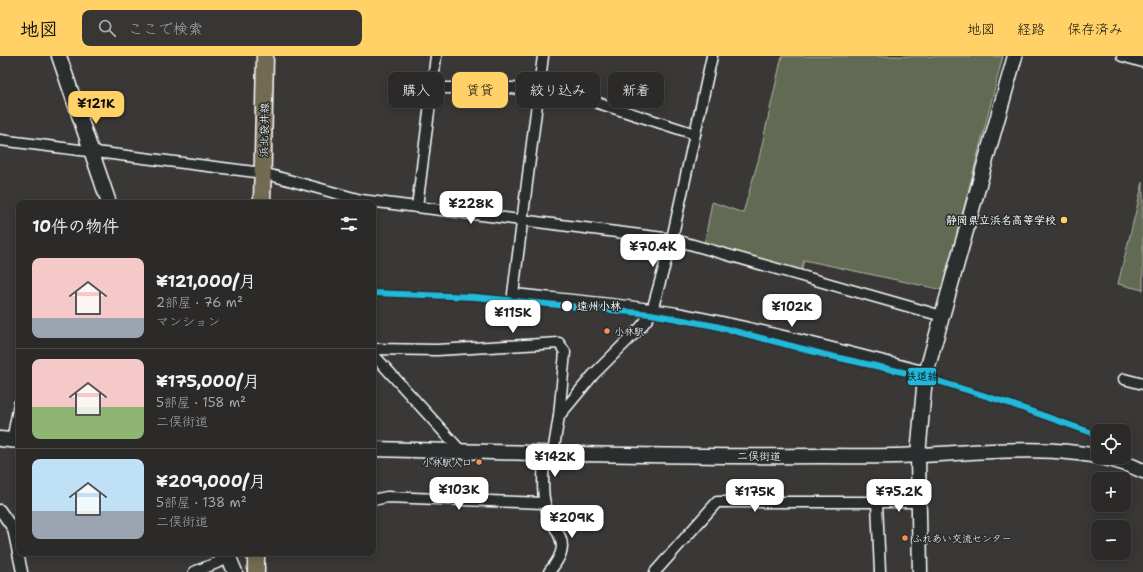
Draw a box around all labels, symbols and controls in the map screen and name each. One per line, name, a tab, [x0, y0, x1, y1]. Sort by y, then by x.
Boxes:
search box	[82, 10, 362, 46]
text: 地図	[20, 17, 58, 42]
icon: search	[96, 17, 118, 39]
text: ここで検索	[128, 19, 203, 39]
text: 地図	[967, 20, 995, 38]
text: 経路	[1017, 20, 1045, 38]
text: 保存済み	[1067, 20, 1123, 38]
chip: 購入	[388, 72, 444, 108]
chip: 賃貸	[452, 72, 508, 108]
chip: 絞り込み	[516, 72, 600, 108]
chip: 新着	[608, 72, 664, 108]
pin: ¥121K	[68, 91, 124, 125]
text: ¥121K	[77, 95, 115, 112]
street label: 浜北袋井線	[257, 102, 272, 158]
pin: ¥228K	[443, 191, 499, 225]
text: ¥228K	[448, 195, 494, 212]
icon: filters	[338, 213, 360, 235]
place label: 静岡県立浜名高等学校	[946, 213, 1056, 228]
text: 10件の物件	[32, 215, 119, 237]
marker: 静岡県立浜名高等学校	[1059, 215, 1069, 225]
pin: ¥70.4K	[620, 234, 686, 268]
text: ¥70.4K	[629, 238, 677, 255]
text: ¥121,000/月	[156, 270, 256, 292]
icon: home	[64, 274, 112, 322]
text: 2部屋 · 76 m²	[156, 294, 243, 311]
pin: ¥102K	[764, 294, 820, 328]
text: ¥102K	[772, 298, 812, 315]
marker: 遠州小林	[560, 299, 574, 313]
place label: 遠州小林	[577, 299, 621, 314]
pin: ¥115K	[485, 300, 541, 334]
text: ¥115K	[494, 304, 532, 321]
text: マンション	[156, 313, 220, 330]
place label: 小林駅	[614, 325, 644, 338]
marker: 小林駅	[602, 326, 612, 336]
line badge: 鉄道線	[907, 367, 937, 386]
text: 鉄道線	[906, 369, 939, 384]
text: ¥175,000/月	[156, 370, 260, 392]
icon: home	[64, 375, 112, 423]
text: 5部屋 · 158 m²	[156, 394, 246, 411]
text: 二俣街道	[156, 413, 208, 430]
map controls	[1091, 424, 1131, 560]
button: locate	[1091, 424, 1131, 464]
pin: ¥142K	[527, 444, 583, 478]
text: ¥142K	[535, 448, 575, 465]
street label: 二俣街道	[737, 449, 781, 464]
place label: 小林駅入口	[422, 456, 472, 469]
marker: 小林駅入口	[474, 457, 484, 467]
text: ¥209,000/月	[156, 470, 266, 492]
button: +	[1091, 472, 1131, 512]
icon: home	[64, 475, 112, 523]
pin: ¥103K	[431, 477, 487, 511]
pin: ¥175K	[727, 479, 783, 513]
pin: ¥75.2K	[866, 479, 932, 513]
text: ¥103K	[438, 481, 480, 498]
text: ¥175K	[735, 483, 775, 500]
text: ¥75.2K	[875, 483, 923, 500]
text: 5部屋 · 138 m²	[156, 494, 247, 511]
pin: ¥209K	[544, 505, 600, 539]
text: ¥209K	[550, 509, 594, 526]
text: 二俣街道	[156, 513, 208, 530]
button: −	[1091, 520, 1131, 560]
place label: ふれあい交流センター	[912, 532, 1012, 545]
marker: ふれあい交流センター	[900, 533, 910, 543]

